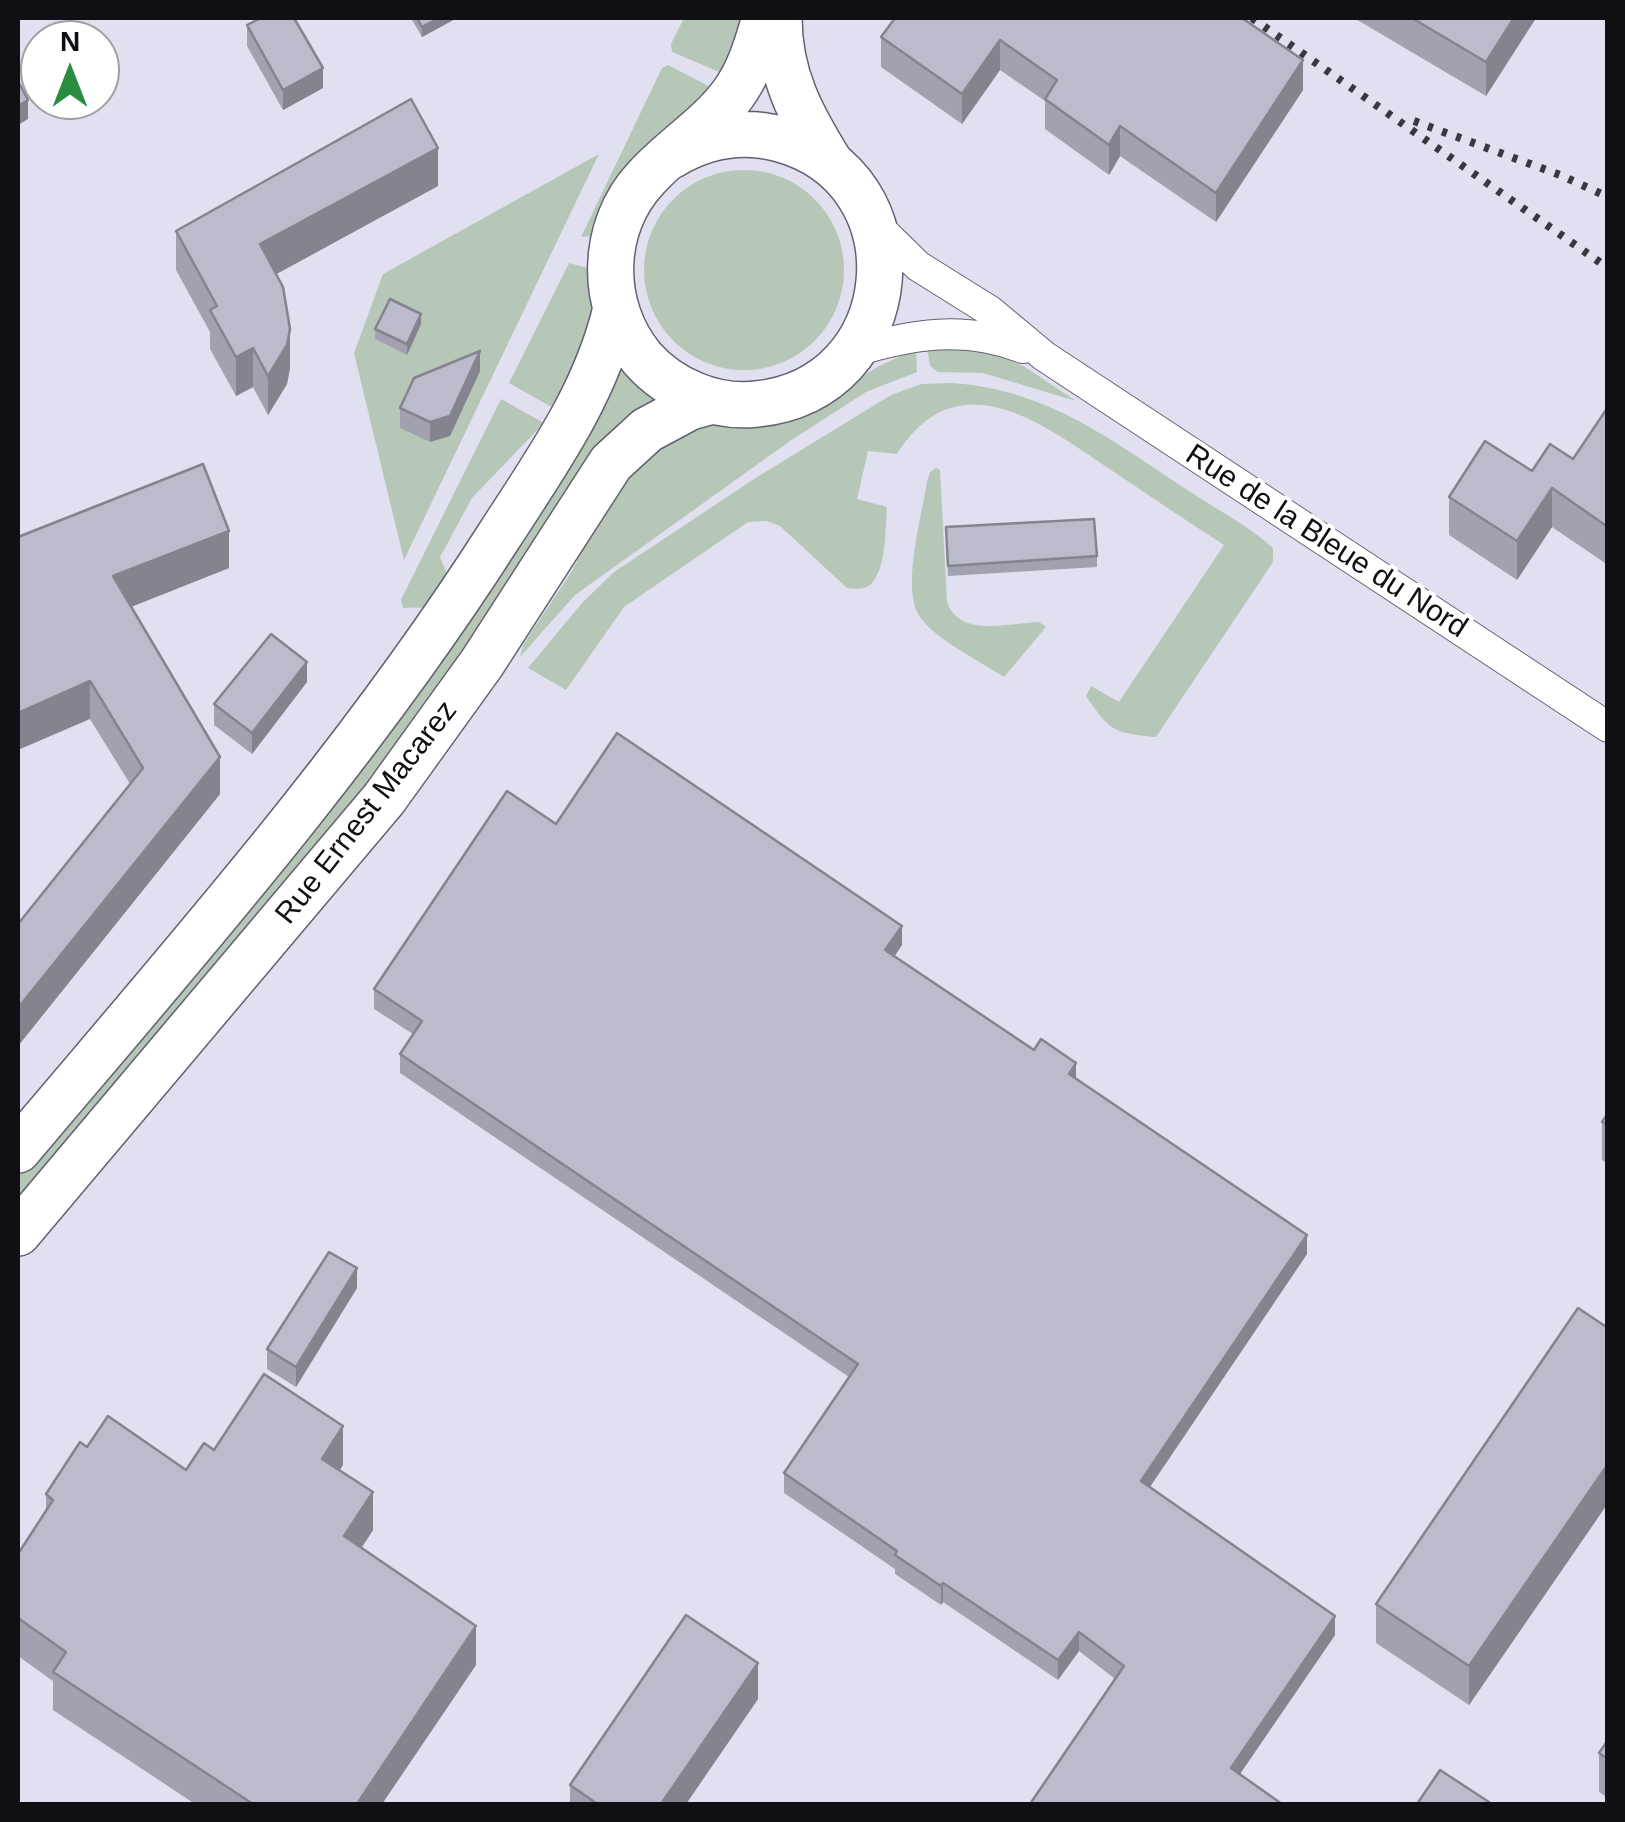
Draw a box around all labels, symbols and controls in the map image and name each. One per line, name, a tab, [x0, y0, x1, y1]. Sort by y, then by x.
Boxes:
north arrow	[20, 20, 120, 120]
text: N	[60, 26, 80, 57]
street label: Rue de la Bleue du Nord	[1178, 437, 1474, 647]
street label: Rue Ernest Macarez	[269, 694, 465, 932]

